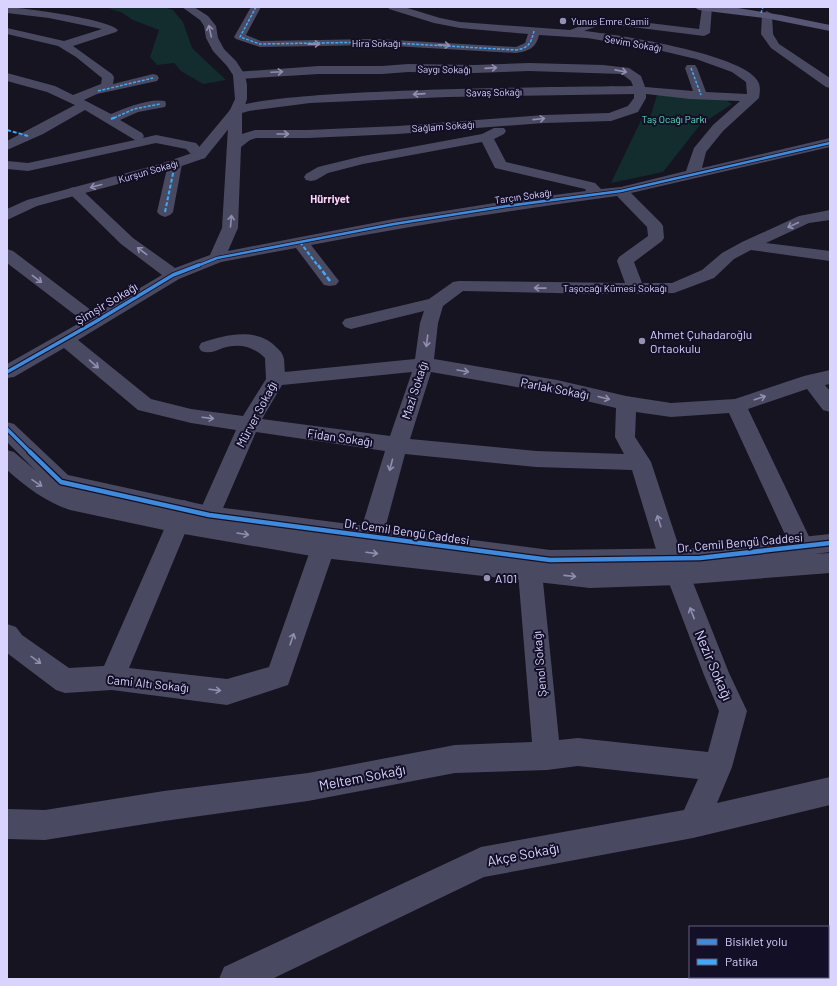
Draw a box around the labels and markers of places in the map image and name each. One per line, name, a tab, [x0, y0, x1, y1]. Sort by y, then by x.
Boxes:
place label: Yunus Emre Camii	[571, 15, 649, 27]
marker: Yunus Emre Camii	[558, 16, 568, 26]
place label: Ahmet Çuhadaroğlu Ortaokulu	[650, 327, 752, 355]
marker: Ahmet Çuhadaroğlu Ortaokulu	[637, 336, 647, 346]
place label: A101	[495, 571, 517, 585]
marker: A101	[482, 573, 492, 583]

